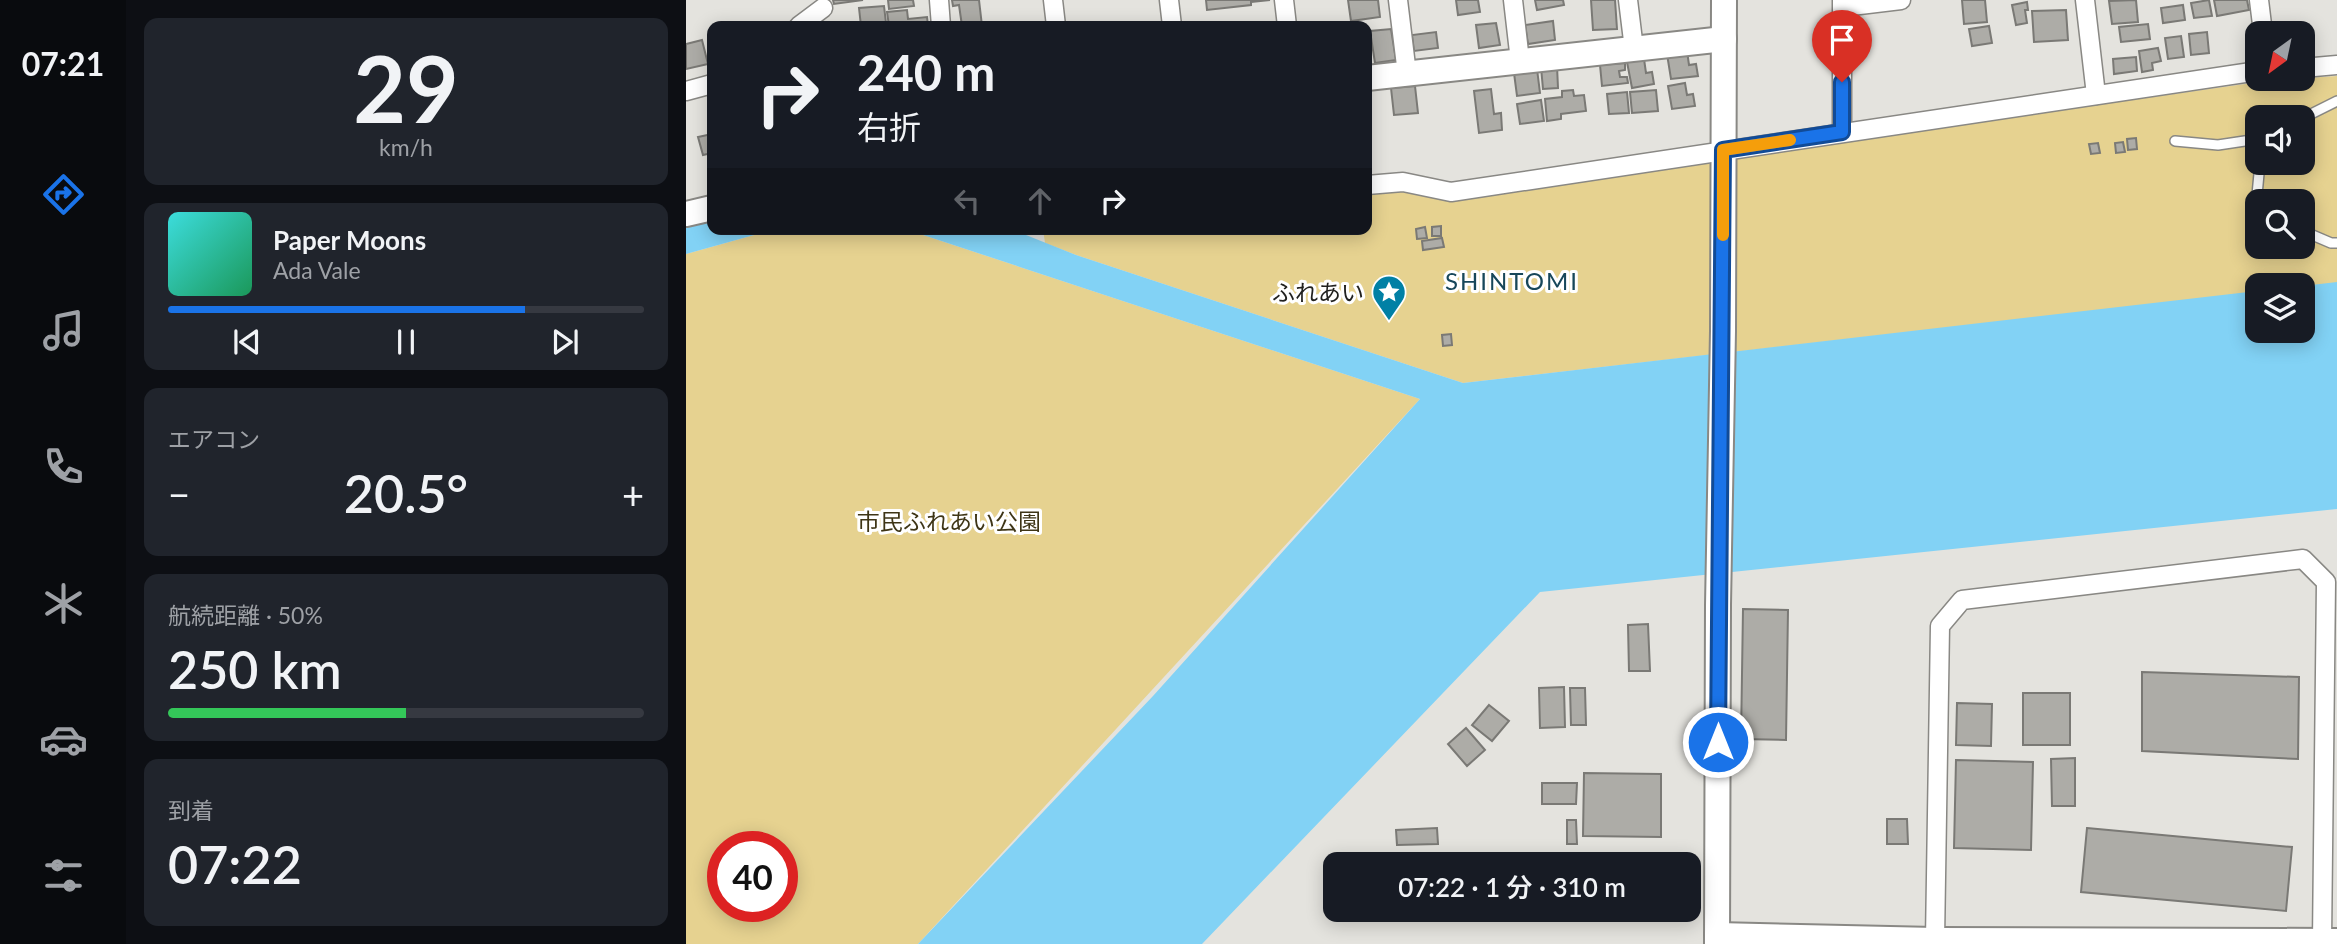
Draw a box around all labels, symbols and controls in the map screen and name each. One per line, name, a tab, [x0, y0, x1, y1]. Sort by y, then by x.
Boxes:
pin	[1812, 10, 1872, 82]
icon: arrive	[1823, 21, 1861, 59]
north arrow	[2245, 21, 2315, 91]
map controls	[2245, 21, 2315, 343]
text: 29	[353, 33, 459, 142]
text: 240 m	[857, 43, 995, 101]
text: 07:21	[22, 44, 104, 83]
icon: right	[742, 49, 833, 140]
button: sound	[2245, 105, 2315, 175]
text: 右折	[857, 107, 921, 146]
text: km/h	[379, 133, 433, 161]
icon: directions	[39, 170, 88, 219]
icon: left	[948, 182, 986, 220]
icon: ahead	[1021, 182, 1059, 220]
icon: right	[1094, 182, 1132, 220]
button: search	[2245, 189, 2315, 259]
text: Paper Moons	[273, 224, 426, 256]
text: Ada Vale	[273, 256, 361, 284]
district label: SHINTOMI	[1445, 266, 1579, 295]
place icon: ふれあい	[1370, 273, 1408, 322]
button: layers	[2245, 273, 2315, 343]
place label: ふれあい	[1272, 278, 1364, 306]
icon: music	[39, 306, 88, 355]
icon: previous	[228, 323, 266, 361]
icon: pause	[387, 323, 425, 361]
icon: next	[546, 323, 584, 361]
text: エアコン	[168, 425, 260, 453]
icon: phone	[39, 442, 88, 491]
text: 20.5°	[344, 462, 468, 524]
text: −	[168, 471, 190, 517]
text: +	[622, 471, 644, 517]
park label: 市民ふれあい公園	[857, 507, 1041, 535]
icon: climate	[39, 579, 88, 628]
text: 航続距離 · 50%	[168, 601, 323, 629]
text: 250 km	[168, 638, 342, 700]
position arrow	[1681, 705, 1755, 779]
icon: car	[39, 715, 88, 764]
text: 到着	[168, 796, 214, 824]
speed limit sign: 40	[707, 831, 798, 922]
text: 07:22	[168, 833, 302, 895]
icon: filters	[39, 851, 88, 900]
text: 07:22 · 1 分 · 310 m	[1398, 871, 1626, 903]

